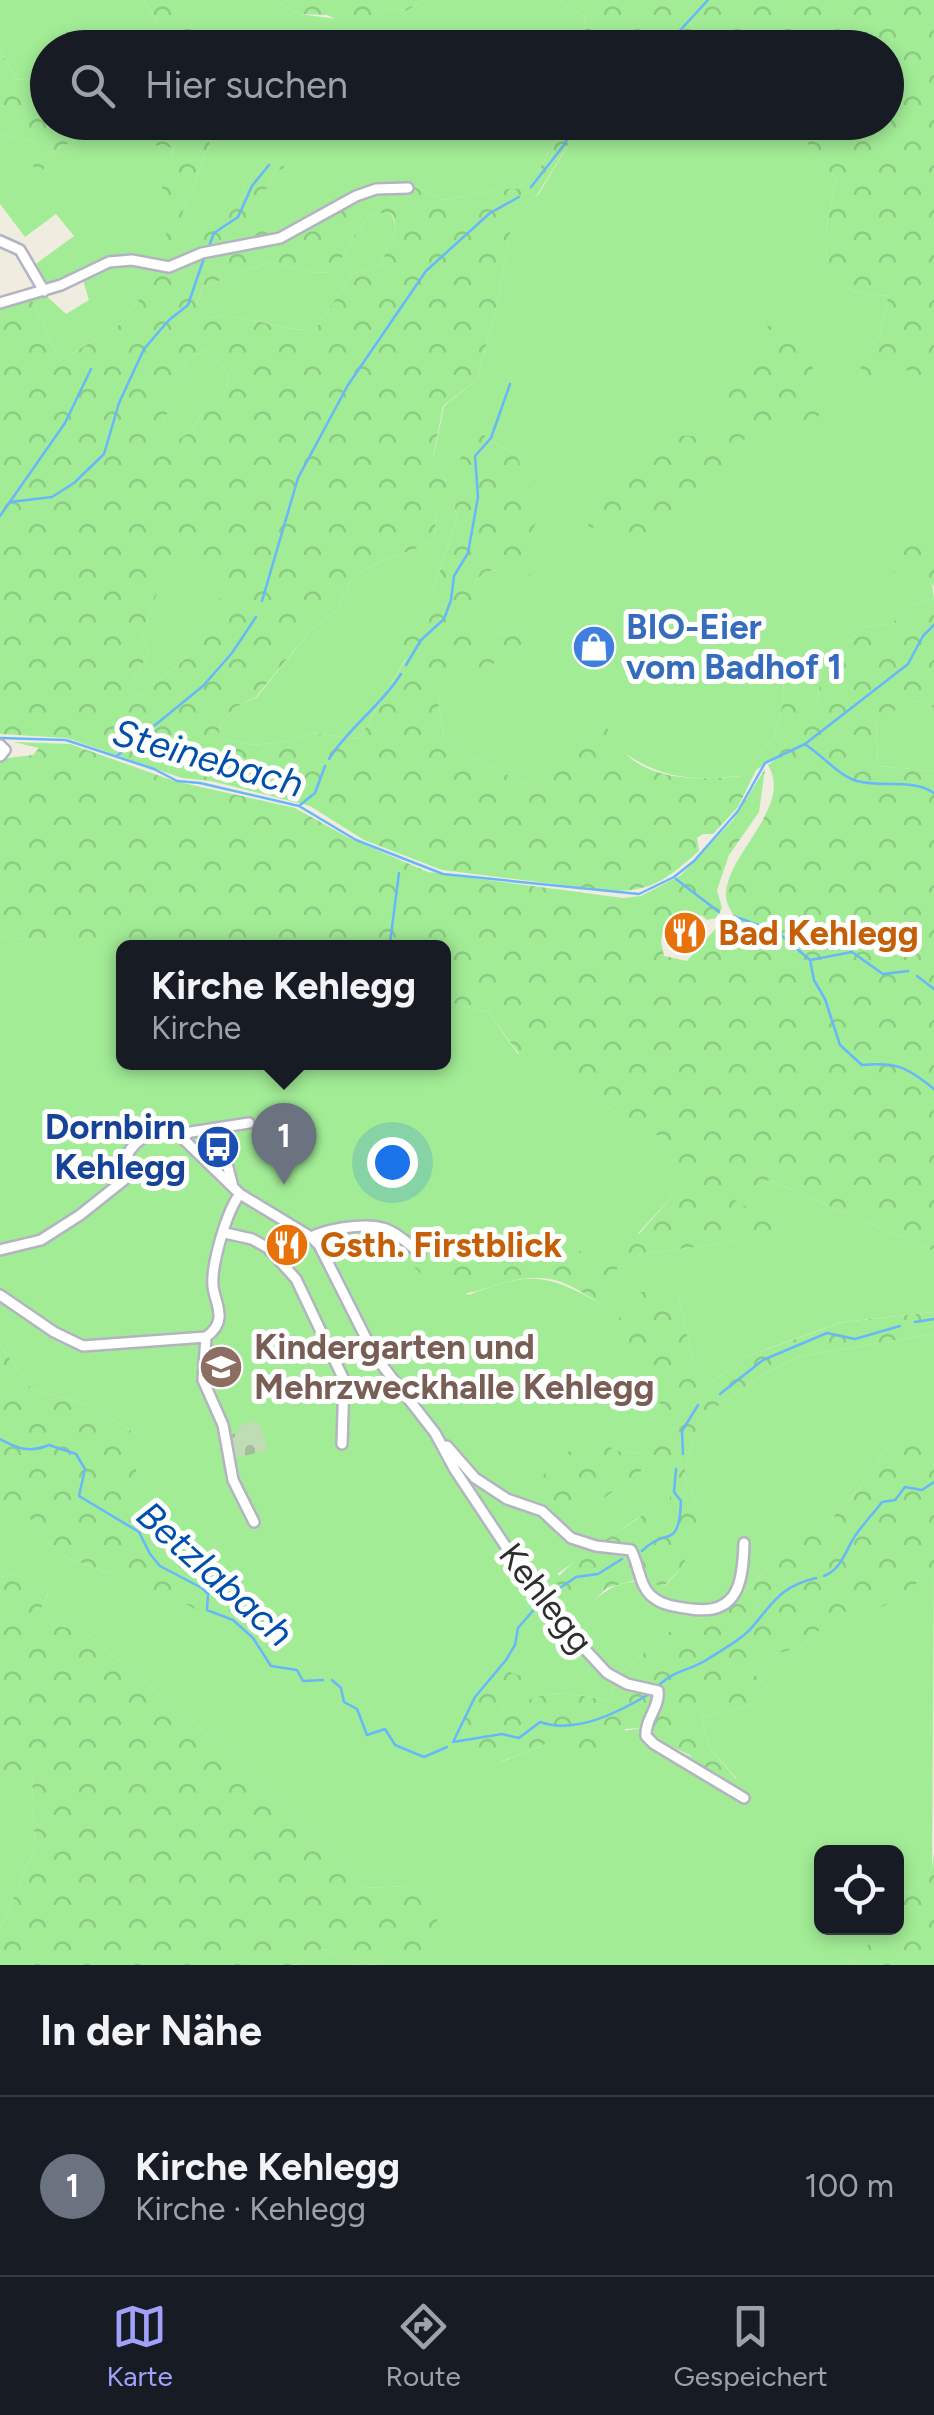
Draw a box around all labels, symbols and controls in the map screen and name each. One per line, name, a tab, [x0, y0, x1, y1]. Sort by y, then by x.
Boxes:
search box	[30, 30, 904, 140]
icon: search	[65, 58, 120, 113]
text: Hier suchen	[145, 62, 348, 108]
place label: BIO-Eier vom Badhof 1	[626, 606, 842, 688]
shop icon: BIO-Eier vom Badhof 1	[571, 624, 617, 670]
water label: Steinebach	[107, 709, 309, 807]
restaurant icon: Bad Kehlegg	[662, 910, 708, 956]
place label: Bad Kehlegg	[718, 912, 919, 954]
popup	[116, 940, 451, 1070]
text: Kirche Kehlegg	[151, 963, 416, 1009]
text: Kirche	[151, 1009, 241, 1047]
pin: 1	[252, 1102, 316, 1185]
place label: Dornbirn Kehlegg	[45, 1106, 186, 1188]
bus stop icon: Dornbirn Kehlegg	[195, 1124, 241, 1170]
your location	[367, 1137, 418, 1188]
restaurant icon: Gsth. Firstblick	[264, 1222, 310, 1268]
place label: Gsth. Firstblick	[320, 1224, 562, 1266]
place label: Kindergarten und Mehrzweckhalle Kehlegg	[254, 1326, 655, 1408]
school or university icon: Kindergarten und Mehrzweckhalle Kehlegg	[198, 1344, 244, 1390]
water label: Betzlabach	[127, 1492, 303, 1656]
street label: Kehlegg	[490, 1535, 602, 1661]
map controls	[814, 1845, 904, 1935]
button: locate	[814, 1845, 904, 1935]
text: In der Nähe	[40, 2005, 262, 2056]
text: Kirche Kehlegg	[135, 2144, 400, 2190]
text: 1	[66, 2167, 79, 2205]
text: 100 m	[805, 2167, 894, 2205]
text: Kirche · Kehlegg	[135, 2190, 366, 2228]
tab: Karte	[106, 2299, 173, 2393]
tab: Route	[386, 2299, 461, 2393]
tab: Gespeichert	[674, 2299, 828, 2393]

